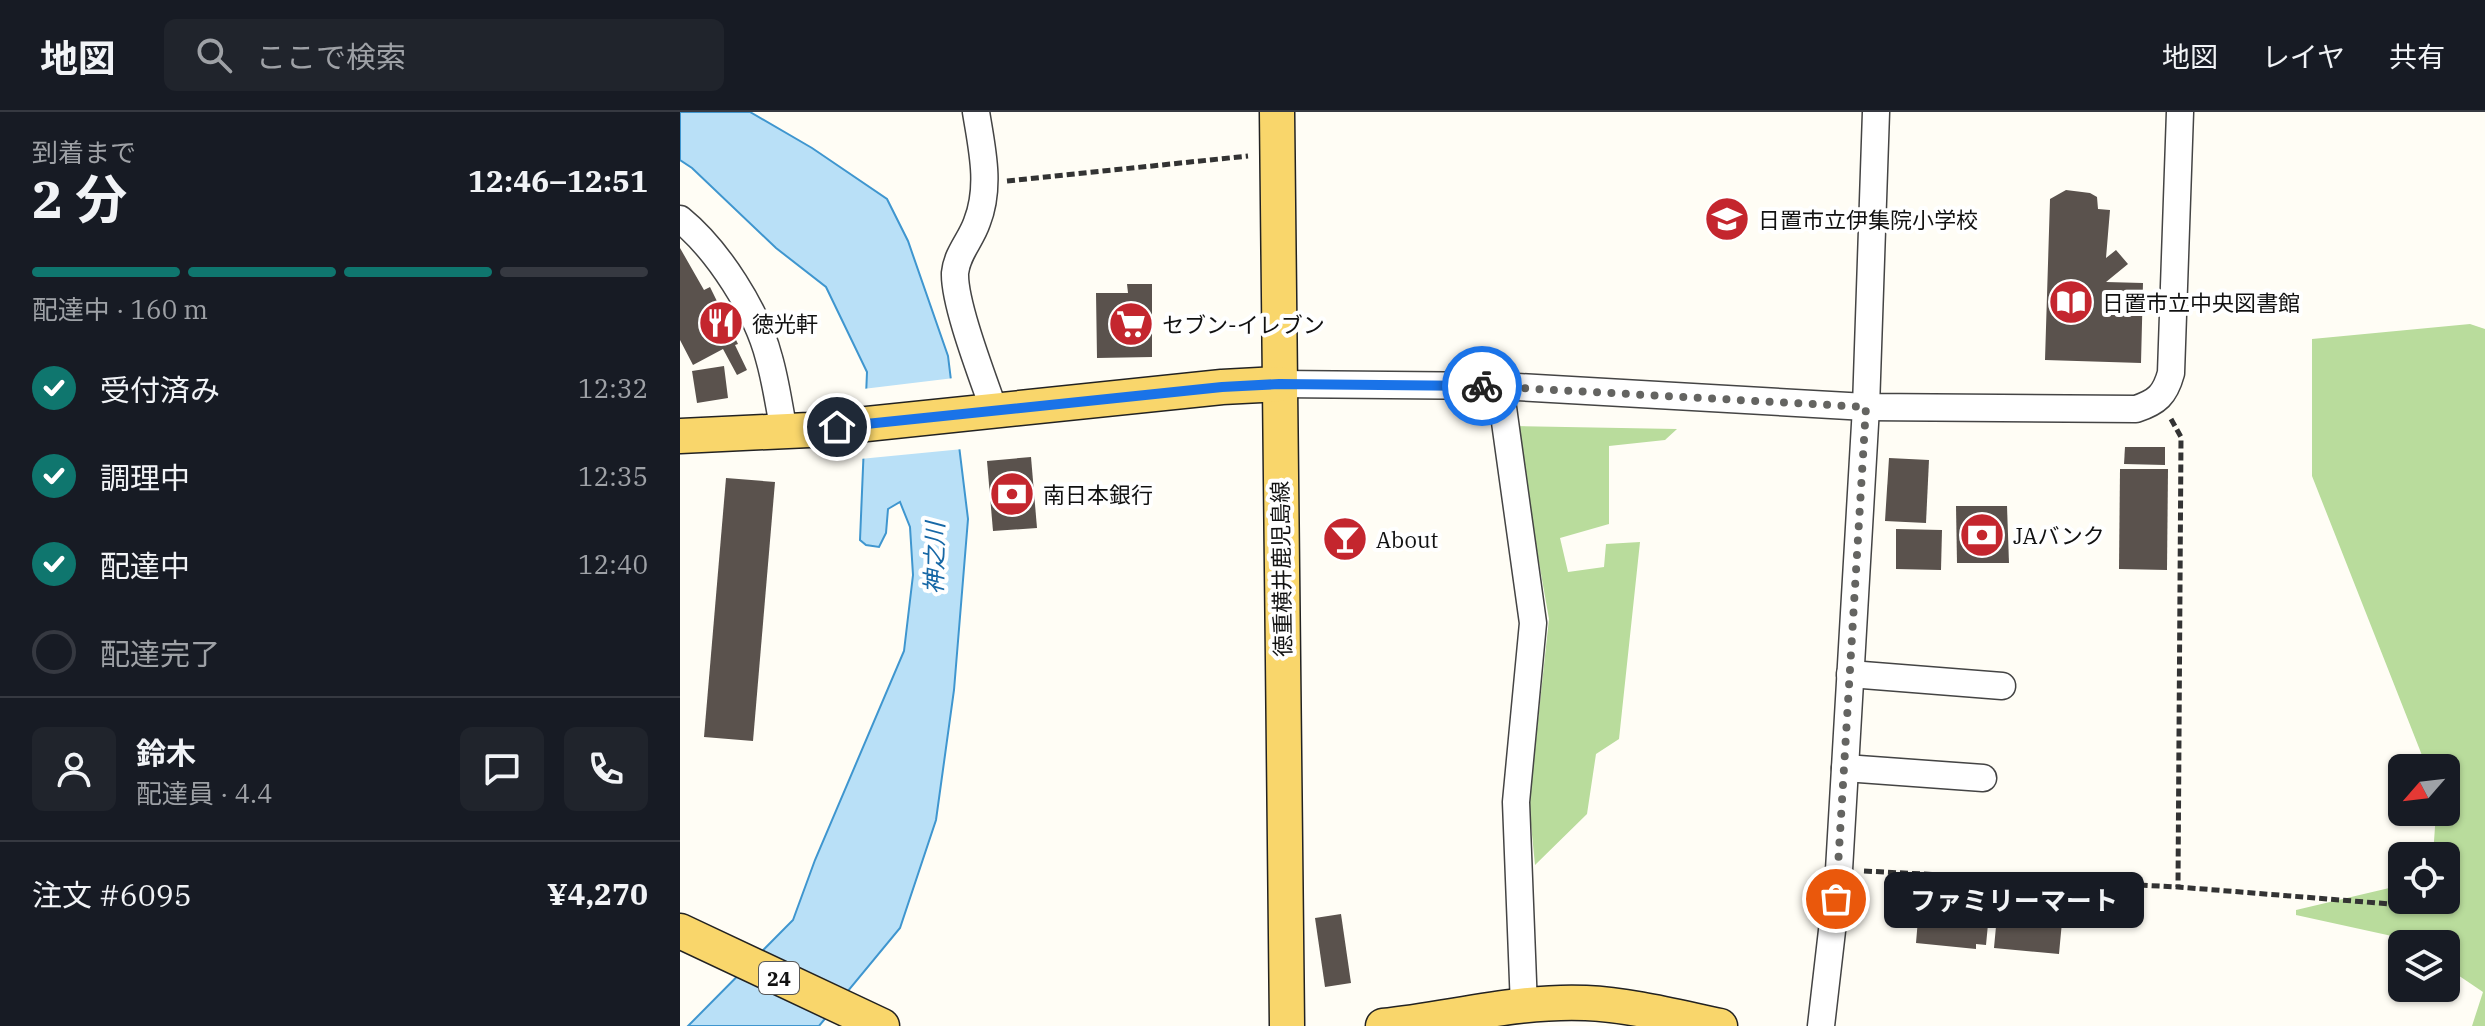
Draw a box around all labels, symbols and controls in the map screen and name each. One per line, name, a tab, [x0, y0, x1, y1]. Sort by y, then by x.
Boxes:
search box	[164, 19, 724, 91]
text: 地図	[40, 33, 116, 82]
icon: search	[192, 33, 236, 77]
text: ここで検索	[256, 37, 406, 76]
text: 地図	[2162, 38, 2218, 75]
text: レイヤ	[2262, 38, 2345, 75]
text: 共有	[2389, 38, 2445, 75]
text: 到着まで	[32, 135, 136, 169]
text: 12:46–12:51	[468, 161, 648, 200]
text: 2 分	[32, 165, 127, 232]
school or university icon: 日置市立伊集院小学校	[1703, 195, 1751, 243]
place label: 日置市立伊集院小学校	[1758, 205, 1978, 234]
library icon: 日置市立中央図書館	[2047, 278, 2095, 326]
place label: 日置市立中央図書館	[2102, 288, 2300, 317]
text: 配達中 · 160 m	[32, 292, 208, 326]
restaurant icon: 徳光軒	[697, 299, 745, 347]
supermarket icon: セブン-イレブン	[1107, 300, 1155, 348]
place label: 徳光軒	[752, 309, 818, 338]
place label: セブン-イレブン	[1162, 310, 1325, 339]
courier	[1442, 346, 1522, 426]
icon: bike	[1460, 364, 1504, 408]
icon: check	[32, 366, 76, 410]
text: 受付済み	[100, 370, 220, 409]
text: 12:32	[578, 371, 648, 405]
pin	[803, 393, 871, 461]
icon: home	[815, 405, 859, 449]
icon: check	[32, 454, 76, 498]
text: 調理中	[100, 458, 190, 497]
text: 12:35	[578, 459, 648, 493]
bank icon: 南日本銀行	[988, 470, 1036, 518]
place label: 南日本銀行	[1043, 480, 1153, 509]
street label: 徳重横井鹿児島線	[1265, 481, 1297, 657]
bank icon: JAバンク	[1958, 511, 2006, 559]
bar icon: About	[1321, 515, 1369, 563]
water label: 神之川	[917, 519, 951, 594]
place label: JAバンク	[2013, 521, 2105, 550]
place label: About	[1376, 525, 1438, 554]
icon: check	[32, 542, 76, 586]
text: 配達中	[100, 546, 190, 585]
text: 12:40	[578, 547, 648, 581]
text: 配達完了	[100, 634, 220, 673]
button: person	[32, 727, 116, 811]
button: chat	[460, 727, 544, 811]
button: phone	[564, 727, 648, 811]
text: 鈴木	[136, 733, 196, 772]
north arrow	[2388, 754, 2460, 826]
map controls	[2388, 754, 2460, 1002]
text: 配達員 · 4.4	[136, 776, 273, 810]
button: locate	[2388, 842, 2460, 914]
pin	[1802, 865, 1870, 933]
callout: ファミリーマート	[1884, 871, 2144, 927]
text: ¥4,270	[547, 874, 648, 913]
text: 注文 #6095	[32, 875, 192, 914]
icon: bag	[1814, 877, 1858, 921]
text: ファミリーマート	[1910, 883, 2118, 917]
button: layers	[2388, 930, 2460, 1002]
road number: 24	[759, 962, 799, 994]

